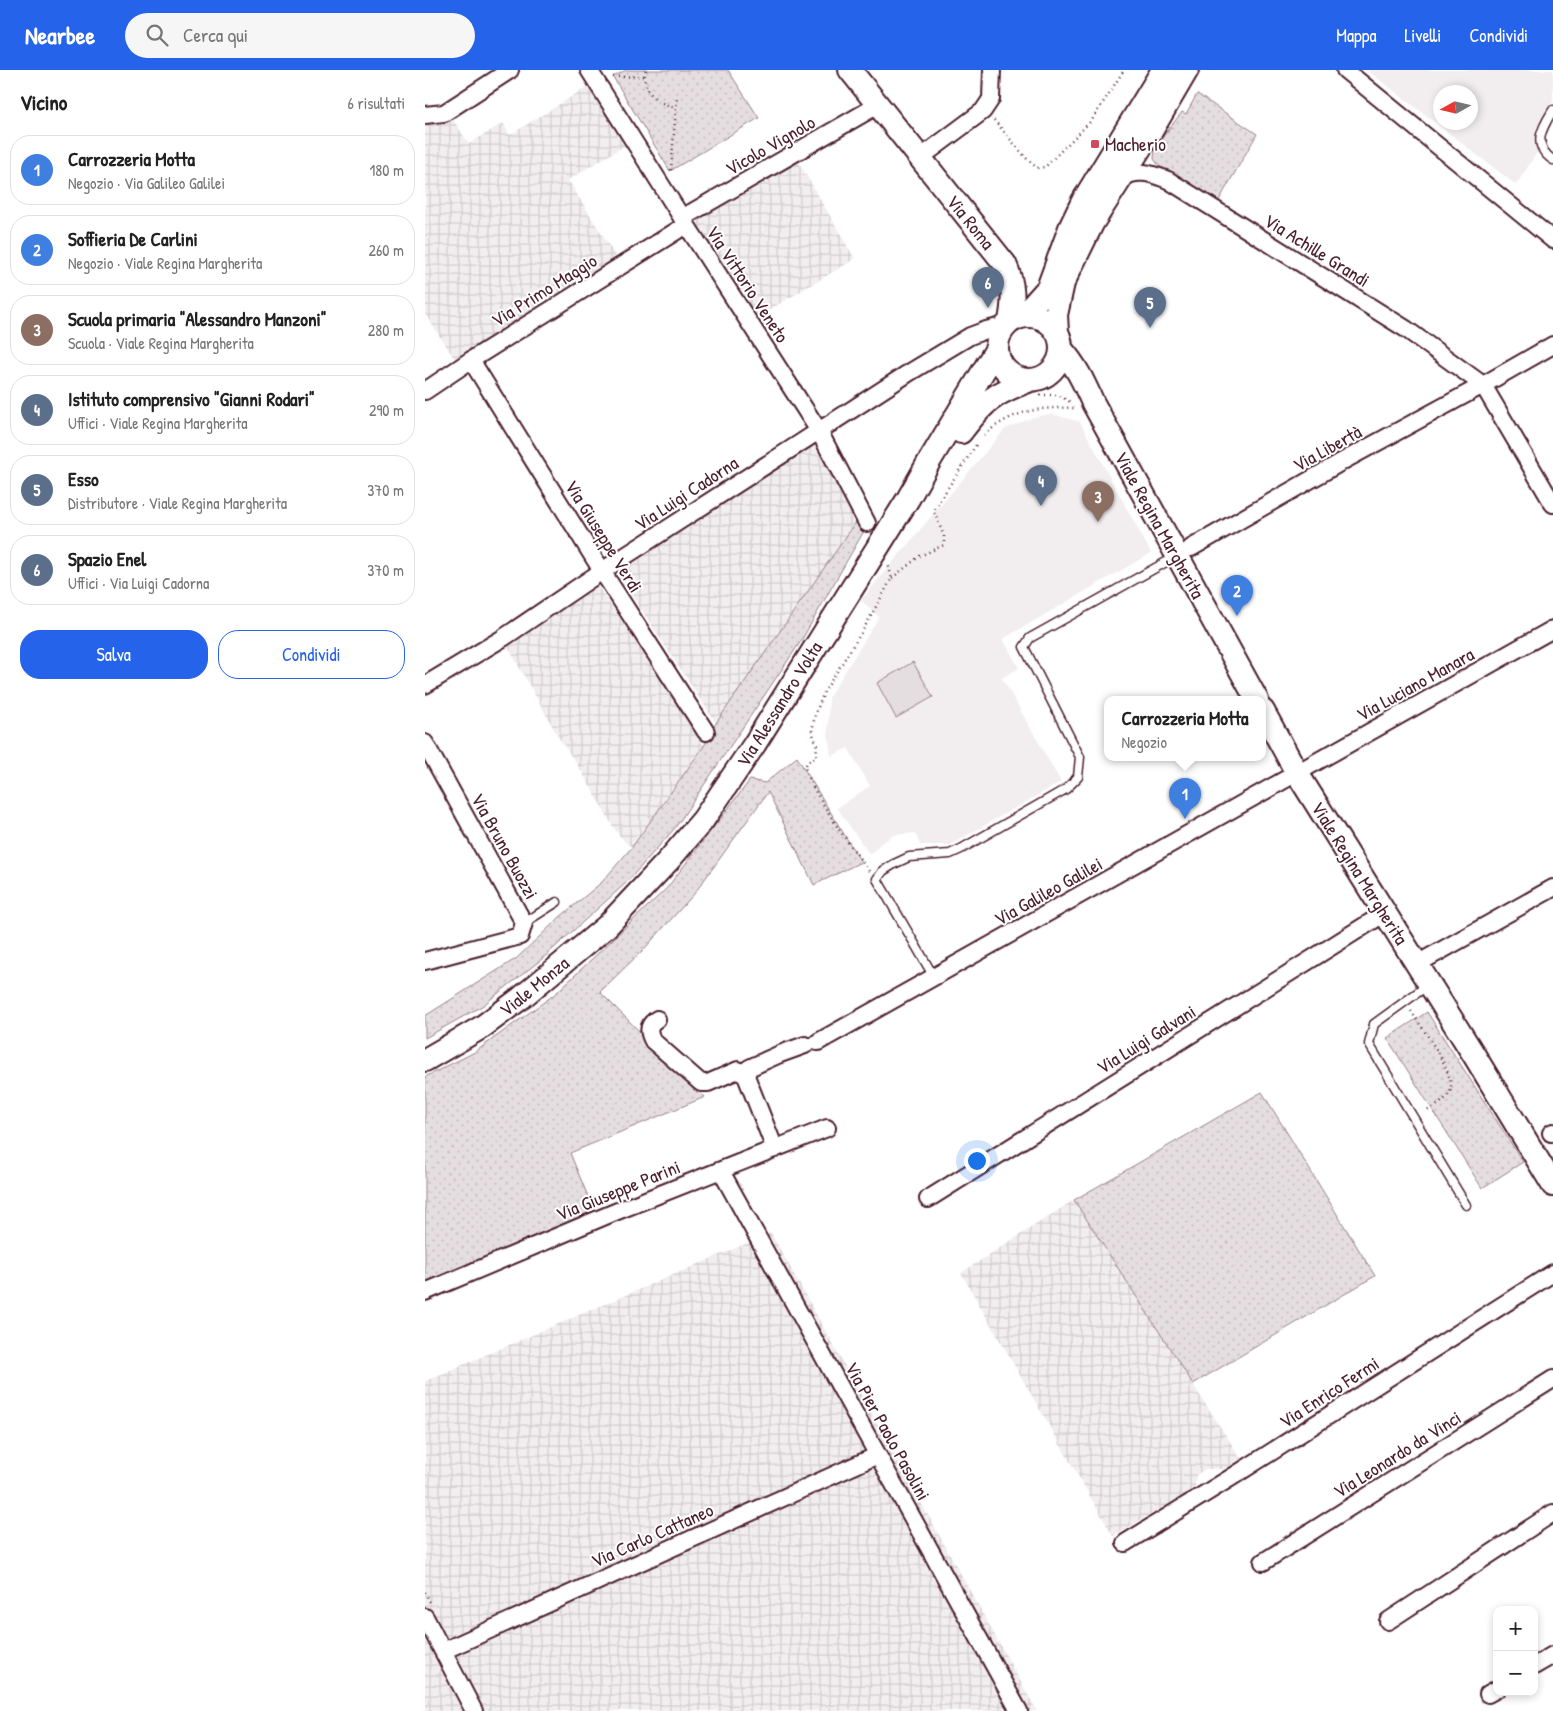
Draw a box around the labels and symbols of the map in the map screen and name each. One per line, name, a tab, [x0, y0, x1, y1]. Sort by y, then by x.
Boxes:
north arrow	[1433, 85, 1478, 130]
street label: Vicolo Vignolo	[720, 109, 820, 181]
place label: Macherio	[1105, 131, 1166, 157]
marker: Macherio	[1089, 138, 1101, 150]
street label: Via Roma	[941, 189, 1001, 255]
street label: Via Achille Grandi	[1259, 207, 1375, 293]
street label: Via Vittorio Veneto	[700, 220, 796, 348]
street label: Via Primo Maggio	[486, 247, 602, 333]
pin: 6	[972, 267, 1004, 308]
pin: 5	[1134, 287, 1166, 328]
street label: Via Libertà	[1288, 418, 1366, 477]
street label: Viale Regina Margherita	[1109, 447, 1211, 604]
street label: Via Luigi Cadorna	[629, 449, 743, 536]
pin: 4	[1025, 465, 1057, 506]
street label: Via Giuseppe Verdi	[559, 475, 649, 597]
pin: 3	[1082, 481, 1114, 522]
pin: 2	[1221, 575, 1253, 616]
street label: Via Alessandro Volta	[730, 636, 828, 772]
street label: Via Luciano Manara	[1352, 641, 1479, 727]
pin: 1	[1169, 778, 1201, 819]
street label: Via Bruno Buozzi	[465, 788, 545, 904]
street label: Viale Regina Margherita	[1305, 796, 1415, 950]
street label: Via Galileo Galilei	[989, 851, 1107, 931]
street label: Viale Monza	[494, 950, 575, 1022]
street label: Via Luigi Galvani	[1092, 998, 1200, 1080]
your location	[964, 1148, 990, 1174]
street label: Via Giuseppe Parini	[552, 1153, 684, 1227]
street label: Via Enrico Fermi	[1274, 1350, 1384, 1434]
street label: Via Pier Paolo Pasolini	[839, 1357, 937, 1505]
street label: Via Leonardo da Vinci	[1328, 1404, 1466, 1504]
street label: Via Carlo Cattaneo	[587, 1496, 718, 1574]

